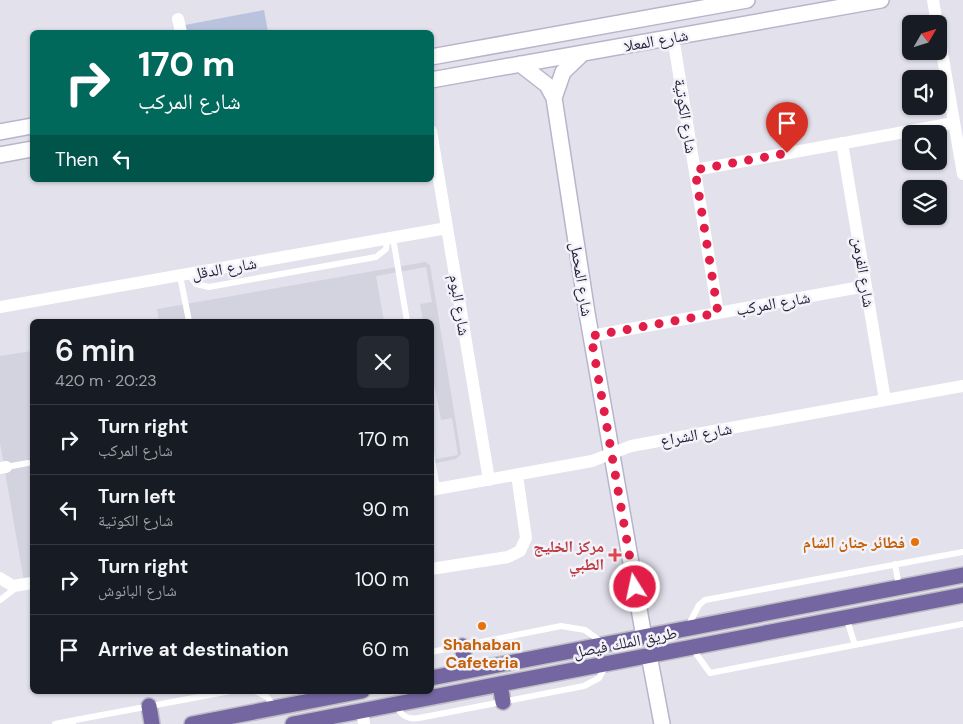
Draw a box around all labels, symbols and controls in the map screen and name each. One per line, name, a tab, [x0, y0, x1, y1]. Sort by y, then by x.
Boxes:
north arrow	[902, 15, 948, 60]
map controls	[902, 15, 947, 225]
street label: شارع المعلا	[622, 25, 690, 56]
text: 170 m	[138, 41, 235, 87]
icon: right	[55, 50, 120, 115]
button: sound	[902, 70, 947, 115]
street label: شارع الكوتية	[669, 77, 702, 155]
text: شارع المركب	[138, 87, 241, 116]
pin	[766, 102, 808, 153]
icon: arrive	[773, 109, 801, 137]
button: search	[902, 125, 947, 170]
icon: left	[108, 145, 136, 173]
text: Then	[55, 147, 98, 172]
button: layers	[902, 180, 947, 225]
street label: شارع الفرمن	[848, 235, 879, 309]
street label: شارع المحمل	[565, 240, 598, 318]
street label: شارع الدقل	[190, 252, 258, 285]
street label: شارع البوم	[444, 273, 475, 337]
street label: شارع المركب	[735, 287, 812, 320]
text: 6 min	[55, 331, 135, 370]
button: close	[357, 336, 409, 388]
text: 420 m · 20:23	[55, 370, 157, 391]
text: Turn right	[98, 414, 188, 439]
street label: شارع الشراع	[659, 418, 734, 451]
icon: right	[55, 426, 83, 454]
text: 170 m	[358, 427, 409, 452]
text: شارع المركب	[98, 440, 173, 461]
text: Turn left	[98, 484, 176, 509]
icon: left	[55, 496, 83, 524]
text: 90 m	[362, 497, 409, 522]
text: شارع الكوتية	[98, 510, 173, 531]
place label: فطائر جنان الشام	[803, 532, 905, 554]
place label: مركز الخليج الطبي	[533, 536, 604, 577]
marker: فطائر جنان الشام	[909, 536, 921, 548]
marker: مركز الخليج الطبي	[608, 548, 622, 562]
text: Turn right	[98, 554, 188, 579]
position arrow	[608, 560, 660, 612]
icon: right	[55, 566, 83, 594]
text: 100 m	[355, 567, 409, 592]
text: شارع البانوش	[98, 580, 177, 601]
marker: Shahaban Cafeteria	[476, 620, 488, 632]
street label: طريق الملك فيصل	[571, 622, 679, 663]
place label: Shahaban Cafeteria	[443, 634, 521, 673]
icon: arrive	[55, 636, 83, 664]
text: Arrive at destination	[98, 637, 289, 662]
text: 60 m	[362, 637, 409, 662]

